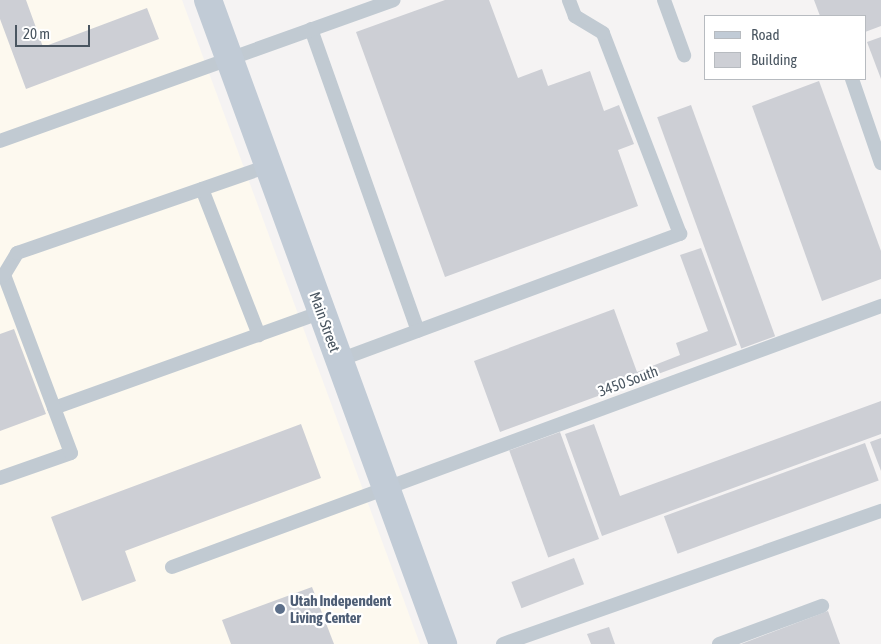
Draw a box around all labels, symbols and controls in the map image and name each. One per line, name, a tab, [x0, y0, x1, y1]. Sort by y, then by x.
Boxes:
scale bar	[18, 15, 92, 47]
legend	[704, 15, 866, 80]
text: 20 m	[23, 25, 50, 42]
text: Road	[751, 26, 780, 43]
text: Building	[751, 51, 797, 68]
street label: Main Street	[306, 289, 344, 355]
street label: 3450 South	[596, 362, 660, 400]
place label: Utah Independent Living Center	[290, 591, 391, 626]
marker: Utah Independent Living Center	[274, 603, 286, 615]

